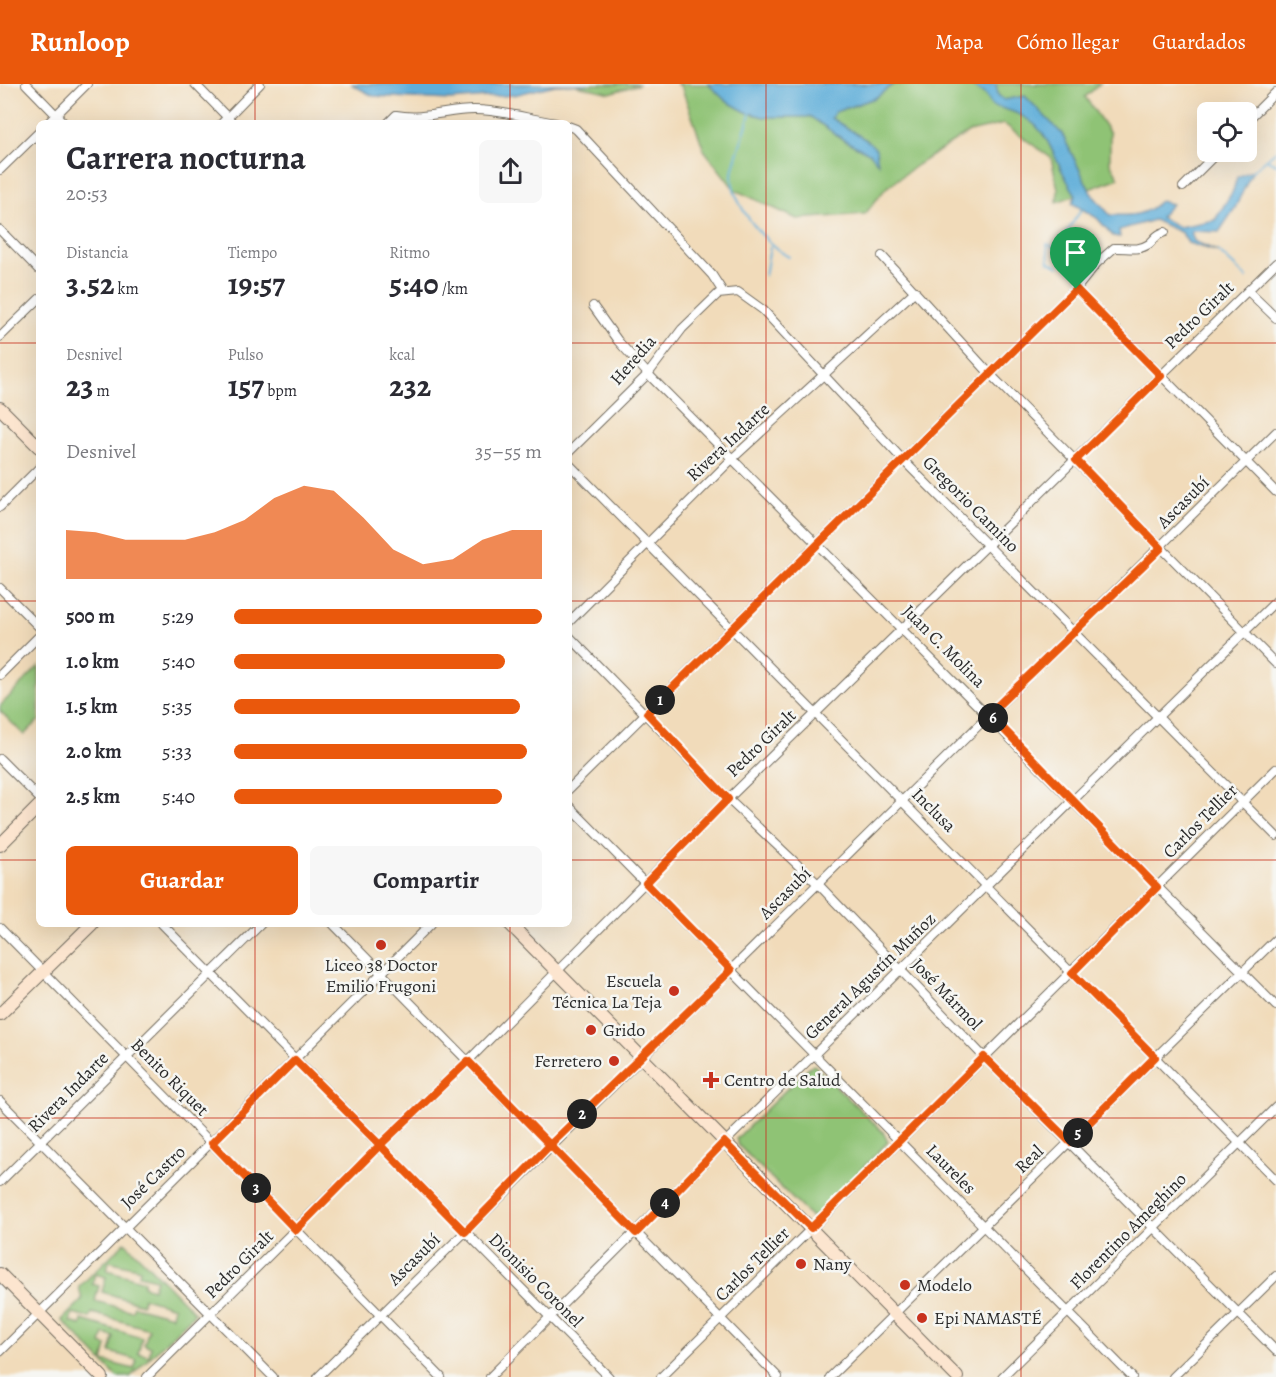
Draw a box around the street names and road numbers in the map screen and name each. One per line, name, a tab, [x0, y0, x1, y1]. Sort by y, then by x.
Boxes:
street label: Pedro Giralt	[1159, 276, 1239, 354]
street label: Heredia	[605, 329, 662, 390]
street label: Rivera Indarte	[681, 397, 775, 487]
street label: Gregorio Camino	[918, 451, 1025, 558]
street label: Ascasubí	[1151, 471, 1214, 534]
street label: Juan C. Molina	[897, 599, 991, 693]
street label: Pedro Giralt	[721, 704, 801, 782]
street label: Carlos Tellier	[1157, 778, 1243, 864]
street label: Inclusa	[907, 783, 962, 838]
street label: Ascasubí	[753, 862, 816, 925]
street label: General Agustín Muñoz	[799, 907, 941, 1045]
street label: José Mármol	[907, 953, 988, 1036]
street label: Benito Riquet	[126, 1033, 214, 1121]
street label: Rivera Indarte	[22, 1046, 114, 1138]
street label: Laureles	[921, 1139, 981, 1199]
street label: Real	[1009, 1139, 1049, 1179]
street label: José Castro	[115, 1140, 191, 1214]
street label: Florentino Ameghino	[1064, 1167, 1192, 1295]
street label: Carlos Tellier	[709, 1221, 795, 1307]
street label: Pedro Giralt	[199, 1224, 279, 1304]
street label: Ascasubí	[382, 1228, 445, 1291]
street label: Dionisio Coronel	[484, 1228, 589, 1333]

